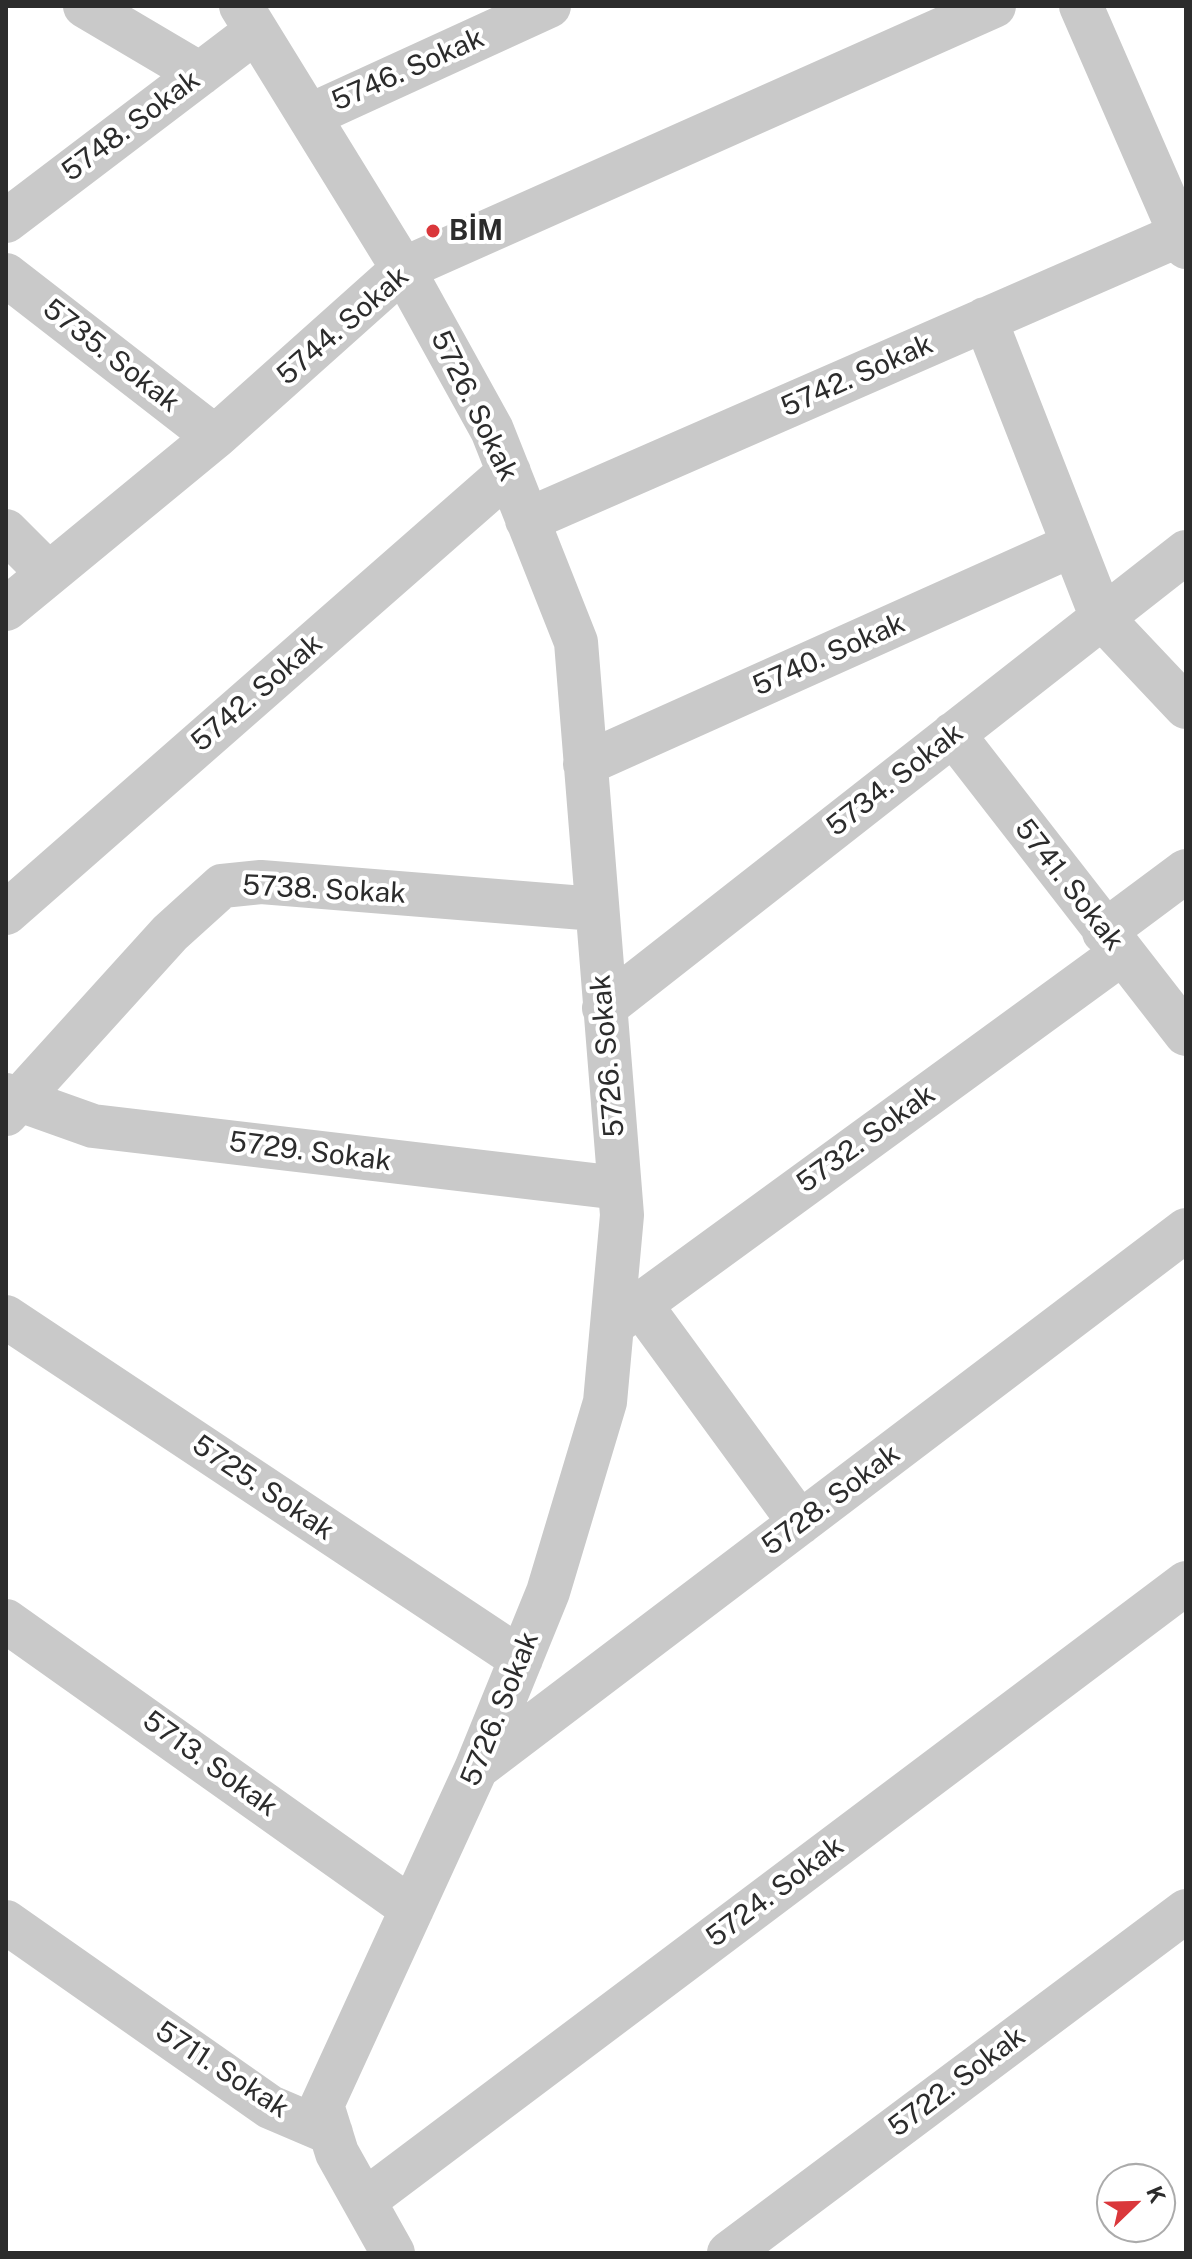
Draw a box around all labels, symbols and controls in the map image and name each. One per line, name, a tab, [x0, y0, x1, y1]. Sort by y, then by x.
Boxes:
street label: 5746. Sokak	[327, 21, 489, 119]
street label: 5748. Sokak	[55, 63, 207, 189]
place label: BİM	[449, 214, 503, 248]
marker: BİM	[424, 222, 442, 240]
street label: 5744. Sokak	[270, 260, 416, 392]
street label: 5735. Sokak	[36, 292, 186, 420]
street label: 5726. Sokak	[423, 325, 525, 487]
street label: 5742. Sokak	[776, 328, 938, 424]
street label: 5740. Sokak	[748, 607, 910, 703]
street label: 5742. Sokak	[185, 627, 329, 759]
street label: 5734. Sokak	[820, 716, 970, 844]
street label: 5741. Sokak	[1007, 813, 1131, 957]
street label: 5738. Sokak	[241, 869, 407, 911]
street label: 5726. Sokak	[584, 973, 632, 1139]
street label: 5732. Sokak	[790, 1078, 942, 1200]
street label: 5729. Sokak	[227, 1125, 393, 1179]
street label: 5725. Sokak	[186, 1428, 340, 1548]
street label: 5728. Sokak	[755, 1437, 907, 1563]
street label: 5726. Sokak	[454, 1627, 546, 1791]
street label: 5713. Sokak	[136, 1704, 284, 1824]
street label: 5724. Sokak	[700, 1829, 850, 1955]
street label: 5711. Sokak	[149, 2014, 295, 2126]
street label: 5722. Sokak	[882, 2020, 1032, 2144]
north arrow	[1096, 2163, 1176, 2243]
text: K	[1141, 2182, 1171, 2207]

